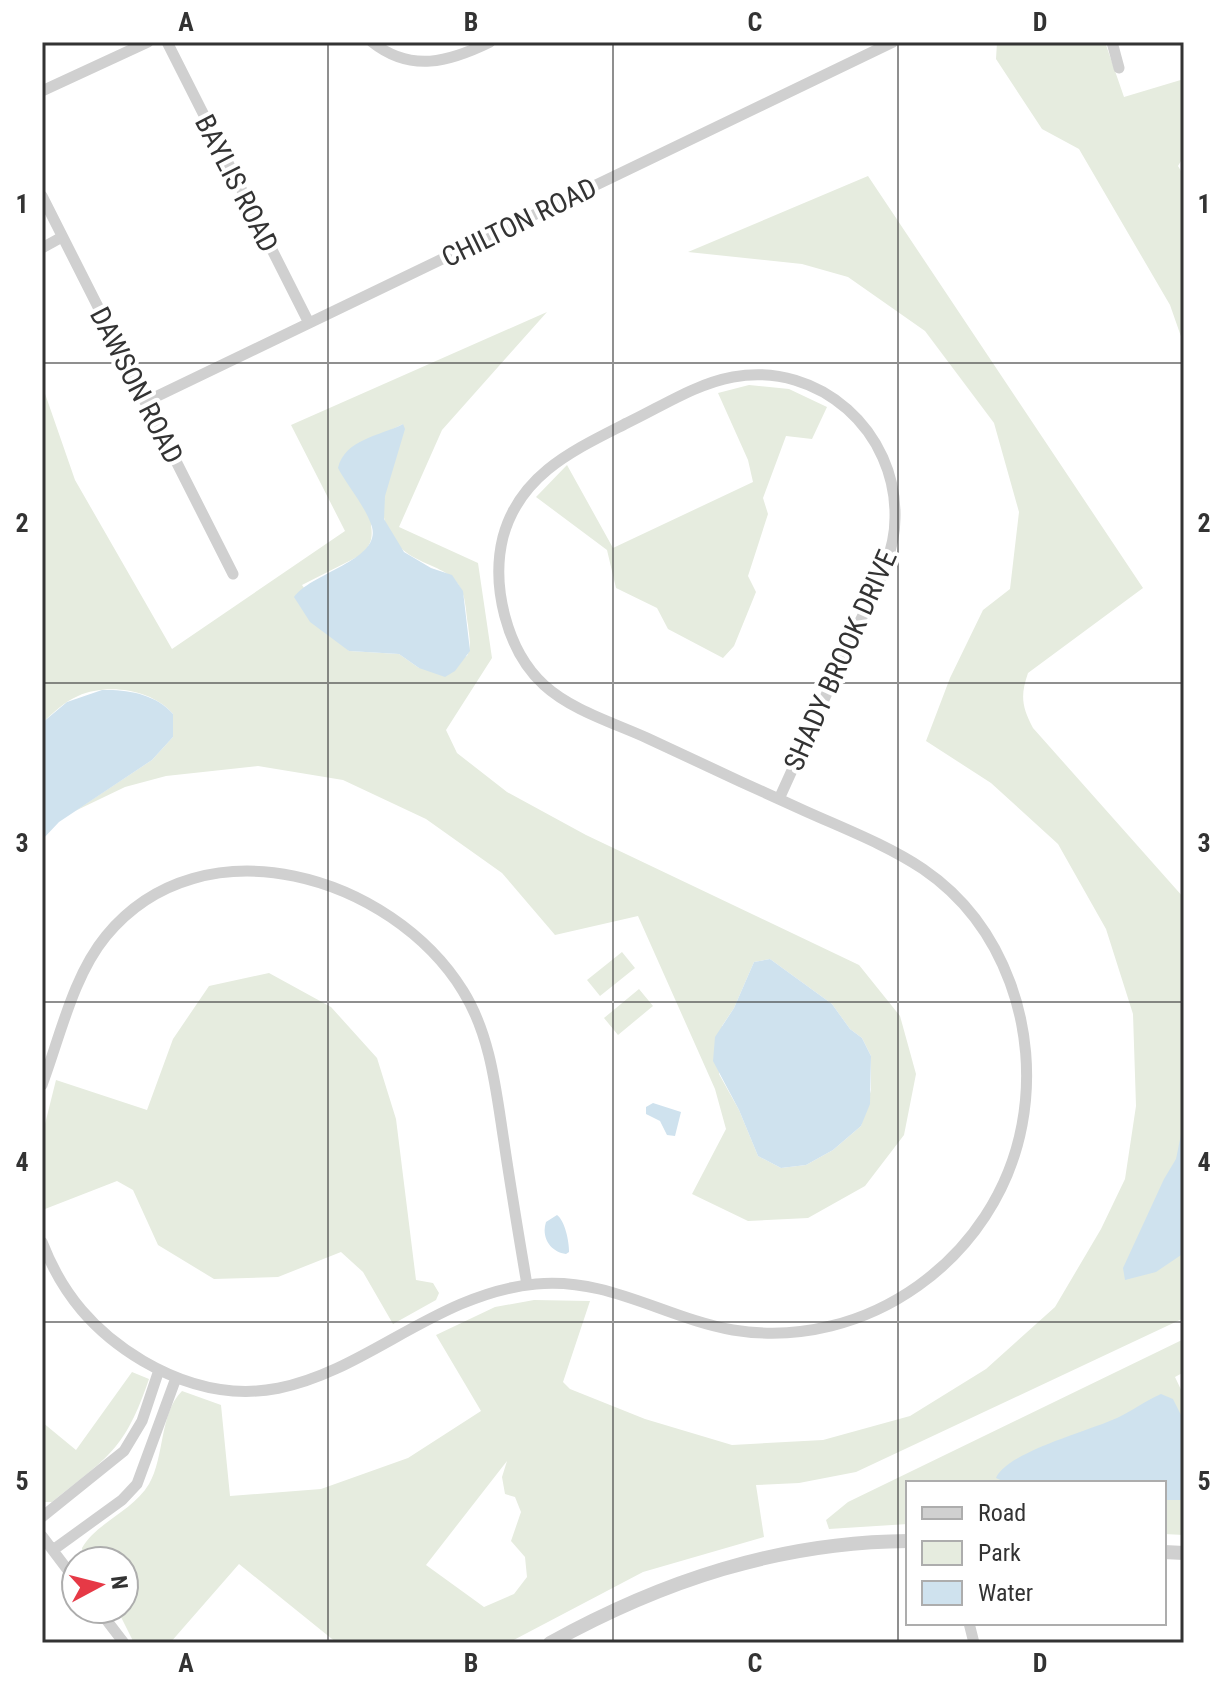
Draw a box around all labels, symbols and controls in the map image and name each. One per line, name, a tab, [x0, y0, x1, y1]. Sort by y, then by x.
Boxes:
text: A	[178, 7, 194, 37]
text: B	[464, 7, 478, 37]
text: C	[748, 7, 763, 37]
text: D	[1033, 7, 1047, 37]
street label: BAYLIS ROAD	[188, 109, 285, 257]
street label: CHILTON ROAD	[436, 171, 602, 274]
text: 1	[15, 189, 29, 219]
text: 1	[1197, 189, 1211, 219]
street label: DAWSON ROAD	[83, 302, 190, 469]
text: 2	[15, 508, 29, 538]
text: 2	[1197, 508, 1211, 538]
street label: SHADY BROOK DRIVE	[777, 545, 904, 776]
text: 3	[15, 828, 29, 858]
text: 3	[1197, 828, 1211, 858]
text: 4	[15, 1147, 29, 1177]
text: 4	[1197, 1147, 1211, 1177]
text: 5	[15, 1466, 29, 1496]
text: 5	[1197, 1466, 1211, 1496]
legend	[906, 1481, 1166, 1625]
text: Road	[978, 1499, 1026, 1527]
text: Park	[978, 1539, 1021, 1567]
north arrow	[60, 1545, 140, 1625]
text: N	[106, 1574, 133, 1591]
text: Water	[978, 1579, 1033, 1607]
text: A	[178, 1648, 194, 1678]
text: B	[464, 1648, 478, 1678]
text: C	[748, 1648, 763, 1678]
text: D	[1033, 1648, 1047, 1678]

